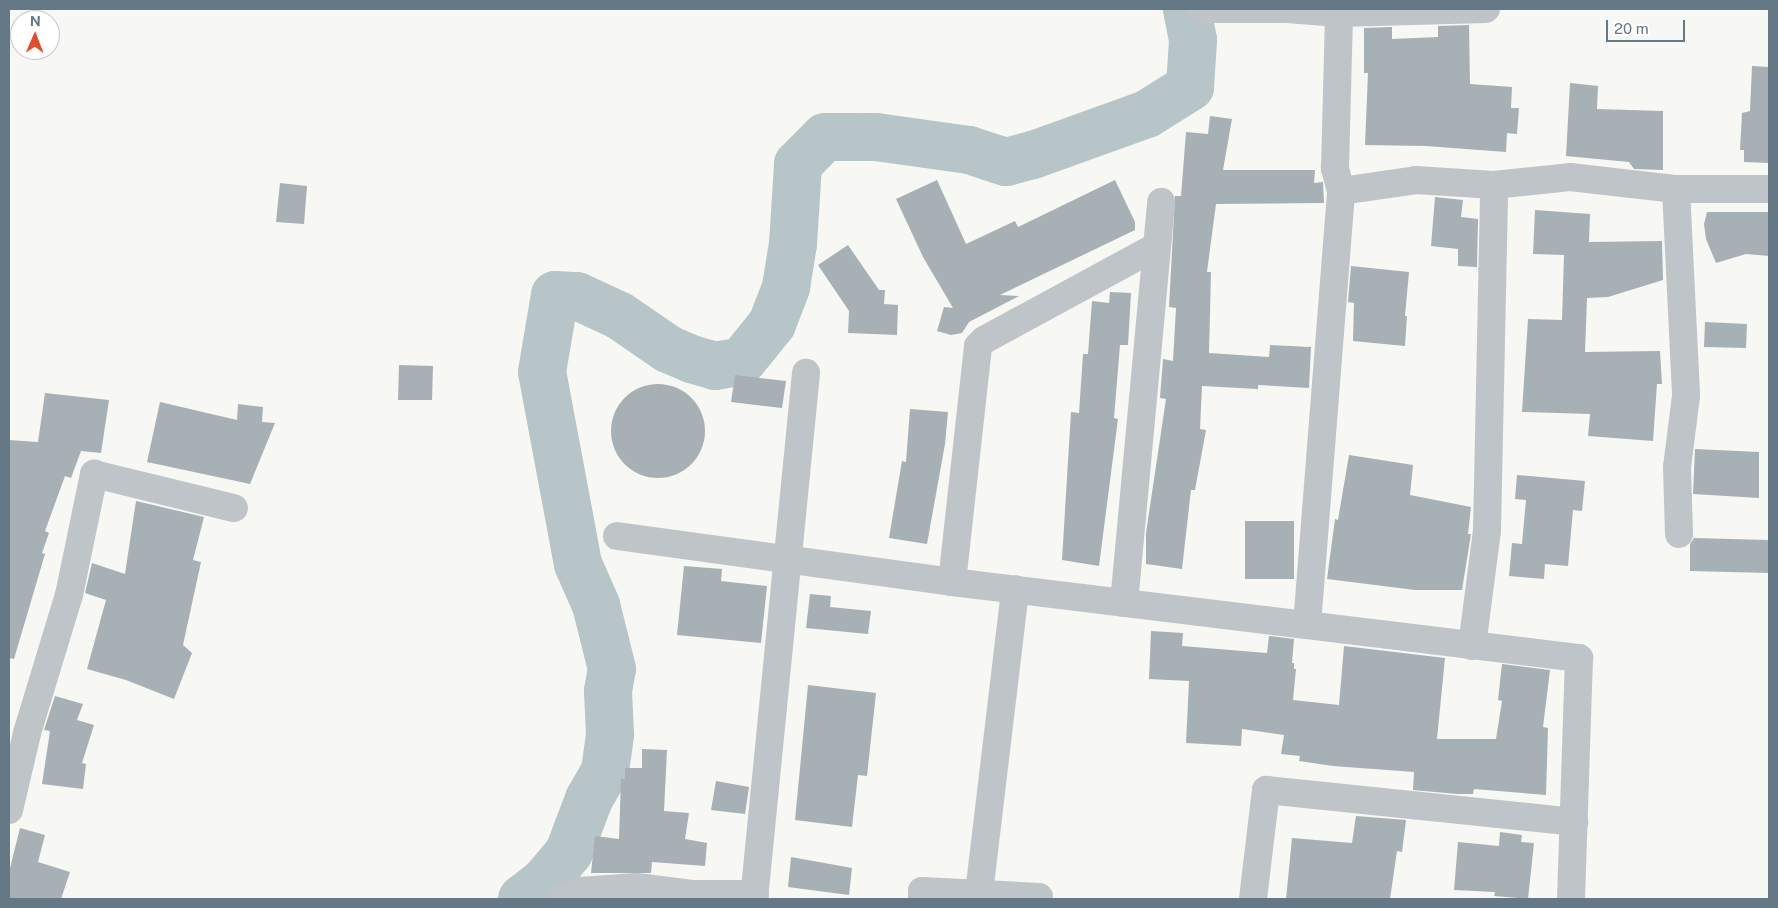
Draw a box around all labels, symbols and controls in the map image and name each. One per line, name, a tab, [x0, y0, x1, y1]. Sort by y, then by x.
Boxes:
north arrow	[10, 10, 60, 60]
scale bar	[1608, 10, 1687, 42]
text: N	[30, 13, 41, 29]
text: 20 m	[1614, 20, 1649, 37]

